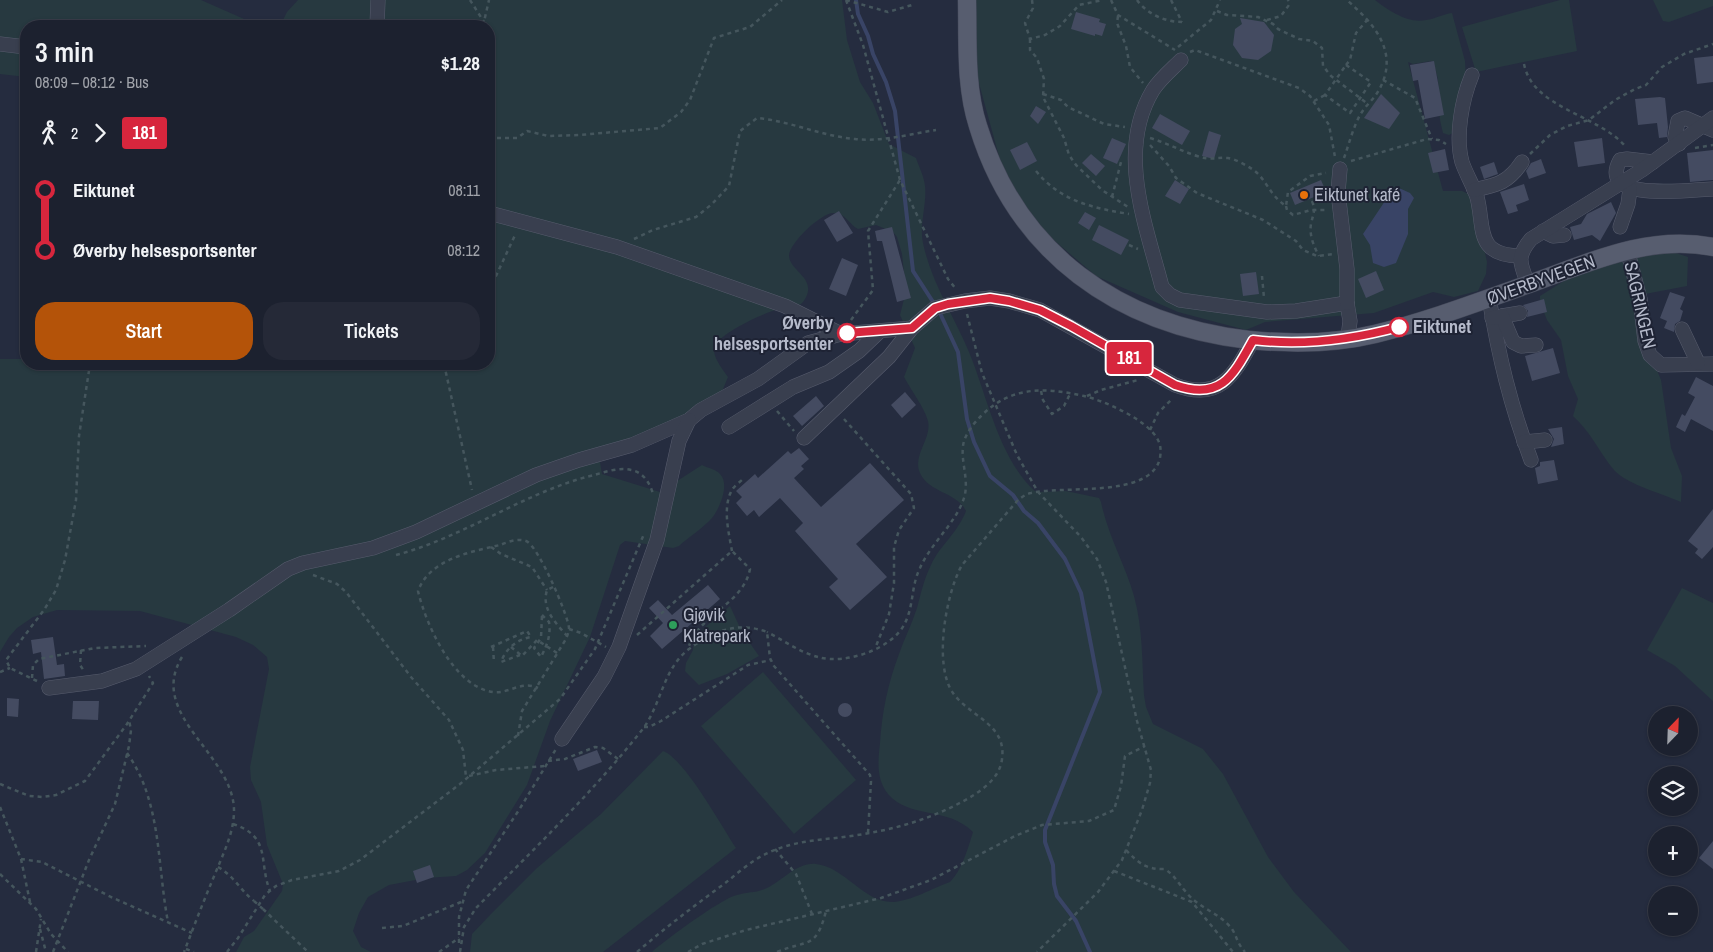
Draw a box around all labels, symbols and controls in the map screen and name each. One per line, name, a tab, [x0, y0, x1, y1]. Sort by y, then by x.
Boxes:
text: 3 min	[35, 33, 94, 71]
text: $1.28	[441, 50, 480, 76]
text: 08:09 – 08:12 · Bus	[35, 71, 149, 93]
icon: walk	[35, 119, 63, 147]
icon: forward	[86, 119, 114, 147]
text: 181	[132, 120, 157, 145]
text: 2	[71, 122, 78, 144]
text: Eiktunet	[73, 177, 134, 203]
text: 08:11	[448, 179, 480, 201]
place label: Eiktunet kafé	[1314, 182, 1400, 207]
marker: Eiktunet kafé	[1298, 189, 1310, 201]
text: Øverby helsesportsenter	[73, 237, 257, 263]
text: 08:12	[447, 239, 480, 261]
street label: ØVERBYVEGEN	[1483, 248, 1598, 311]
street label: SAGRINGEN	[1618, 259, 1663, 351]
button: Start	[35, 302, 253, 360]
button: Tickets	[263, 302, 480, 360]
place label: Øverby helsesportsenter	[714, 310, 834, 356]
place label: Eiktunet	[1413, 314, 1471, 339]
marker: Eiktunet	[1389, 317, 1409, 337]
marker: Øverby helsesportsenter	[837, 323, 857, 343]
line badge: 181	[1100, 342, 1158, 374]
text: 181	[1117, 345, 1141, 370]
place label: Gjøvik Klatrepark	[683, 602, 751, 648]
marker: Gjøvik Klatrepark	[667, 619, 679, 631]
north arrow	[1648, 706, 1698, 756]
map controls	[1648, 706, 1698, 936]
button: layers	[1648, 766, 1698, 816]
button: +	[1648, 826, 1698, 876]
button: −	[1648, 886, 1698, 936]

